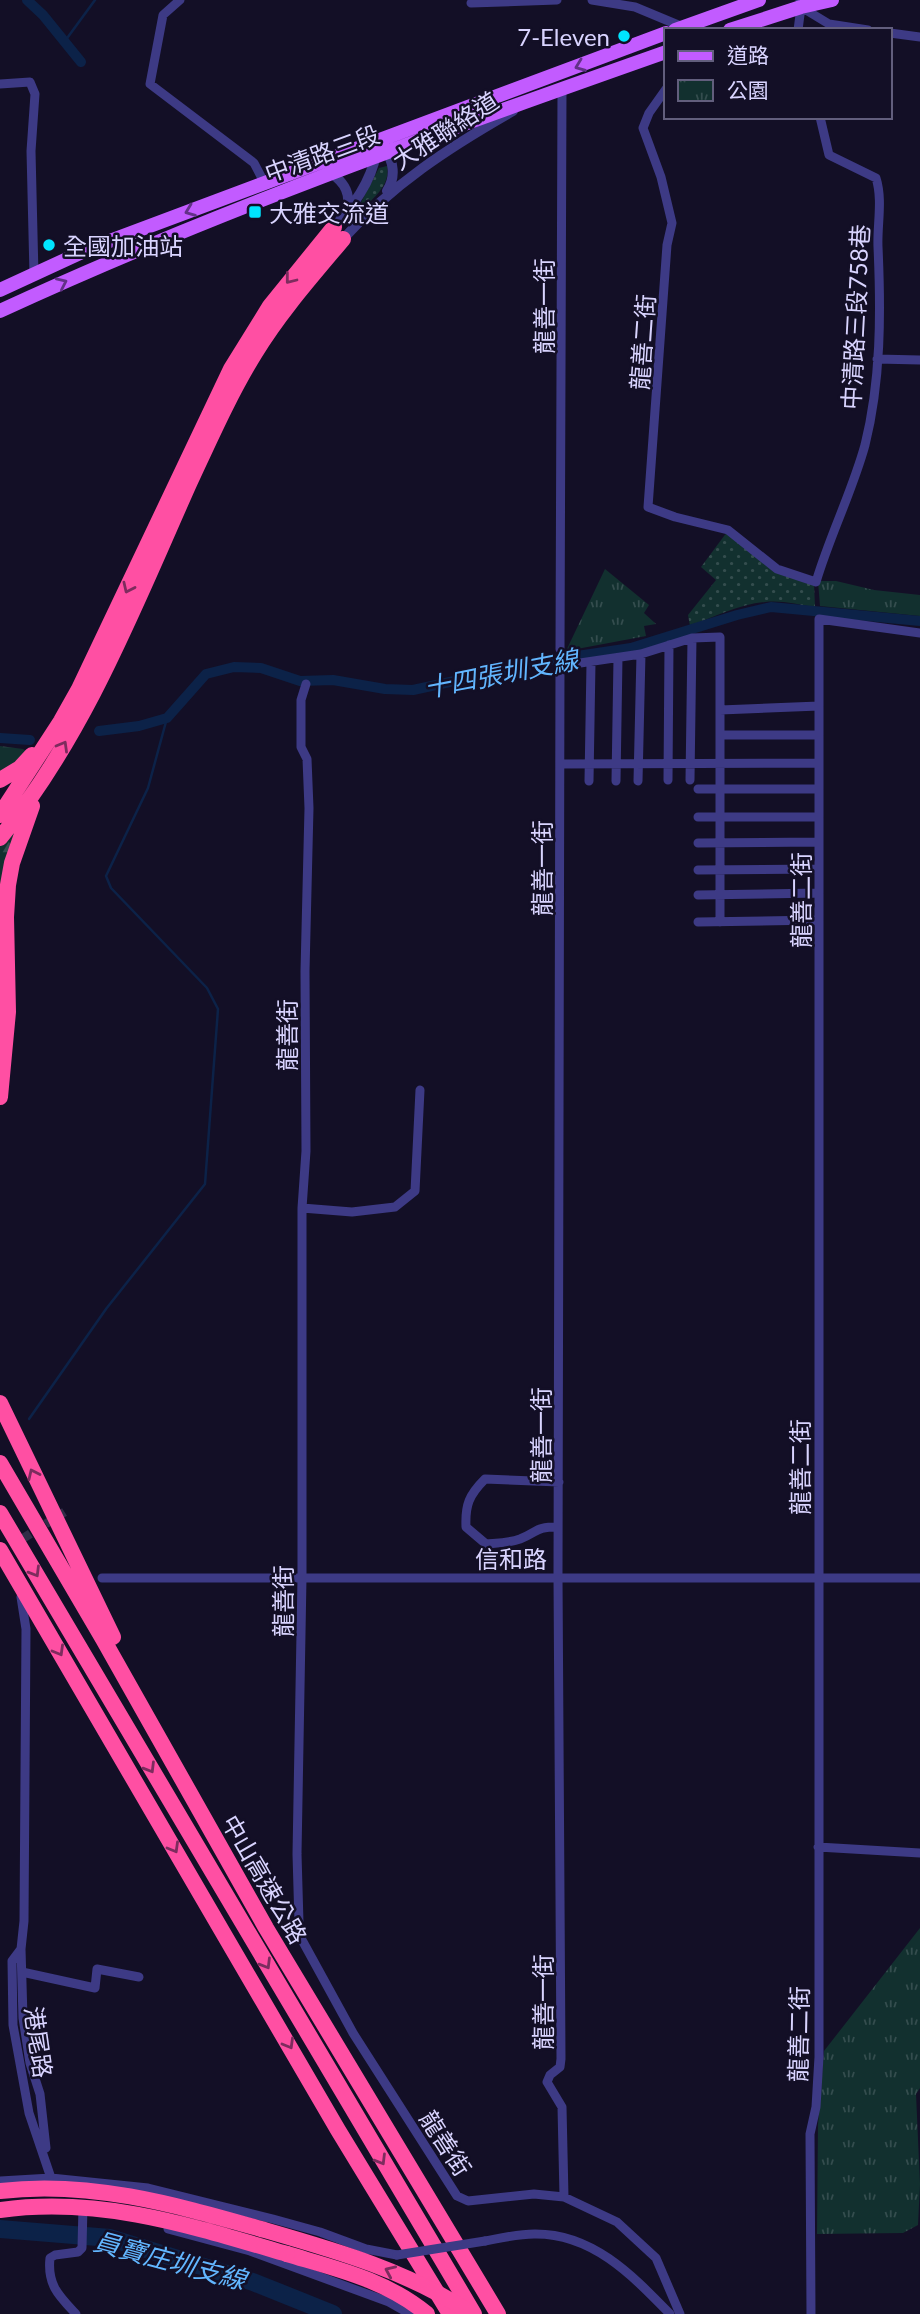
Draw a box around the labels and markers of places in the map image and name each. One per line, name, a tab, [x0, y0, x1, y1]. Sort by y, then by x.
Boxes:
place label: 7-Eleven	[517, 22, 610, 51]
marker: 7-Eleven	[616, 28, 632, 44]
place label: 大雅交流道	[269, 198, 389, 227]
marker: 大雅交流道	[247, 204, 263, 220]
place label: 全國加油站	[63, 231, 183, 260]
marker: 全國加油站	[41, 237, 57, 253]

